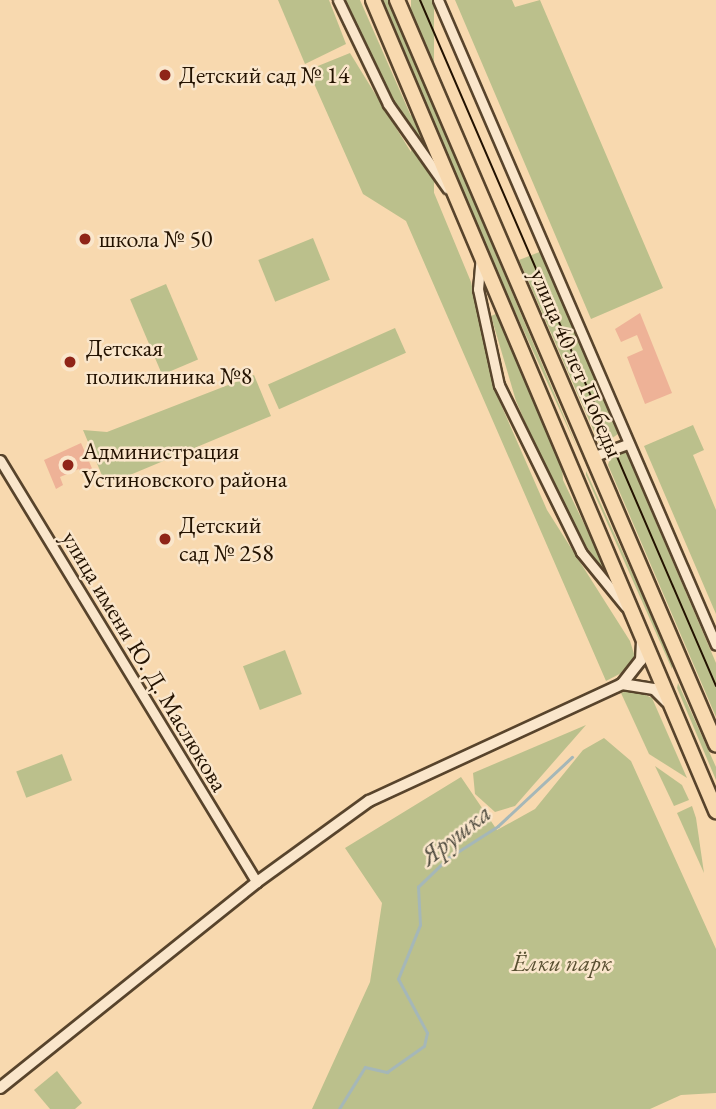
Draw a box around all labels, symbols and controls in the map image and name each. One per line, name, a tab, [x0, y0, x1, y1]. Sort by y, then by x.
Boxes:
place label: Детский сад № 14	[179, 61, 349, 89]
marker: Детский сад № 14	[157, 67, 173, 83]
place label: школа № 50	[99, 225, 212, 253]
marker: школа № 50	[77, 231, 93, 247]
street label: улица 40 лет Победы	[524, 264, 630, 462]
place label: Детская поликлиника №8	[86, 334, 252, 390]
marker: Детская поликлиника №8	[60, 352, 80, 372]
place label: Администрация Устиновского района	[82, 437, 287, 493]
marker: Администрация Устиновского района	[60, 457, 76, 473]
place label: Детский сад № 258	[179, 511, 274, 567]
street label: улица имени Ю. Д. Маслюкова	[56, 525, 234, 797]
marker: Детский сад № 258	[157, 531, 173, 547]
water label: Ярушка	[414, 798, 498, 872]
park label: Ёлки парк	[512, 949, 612, 977]

